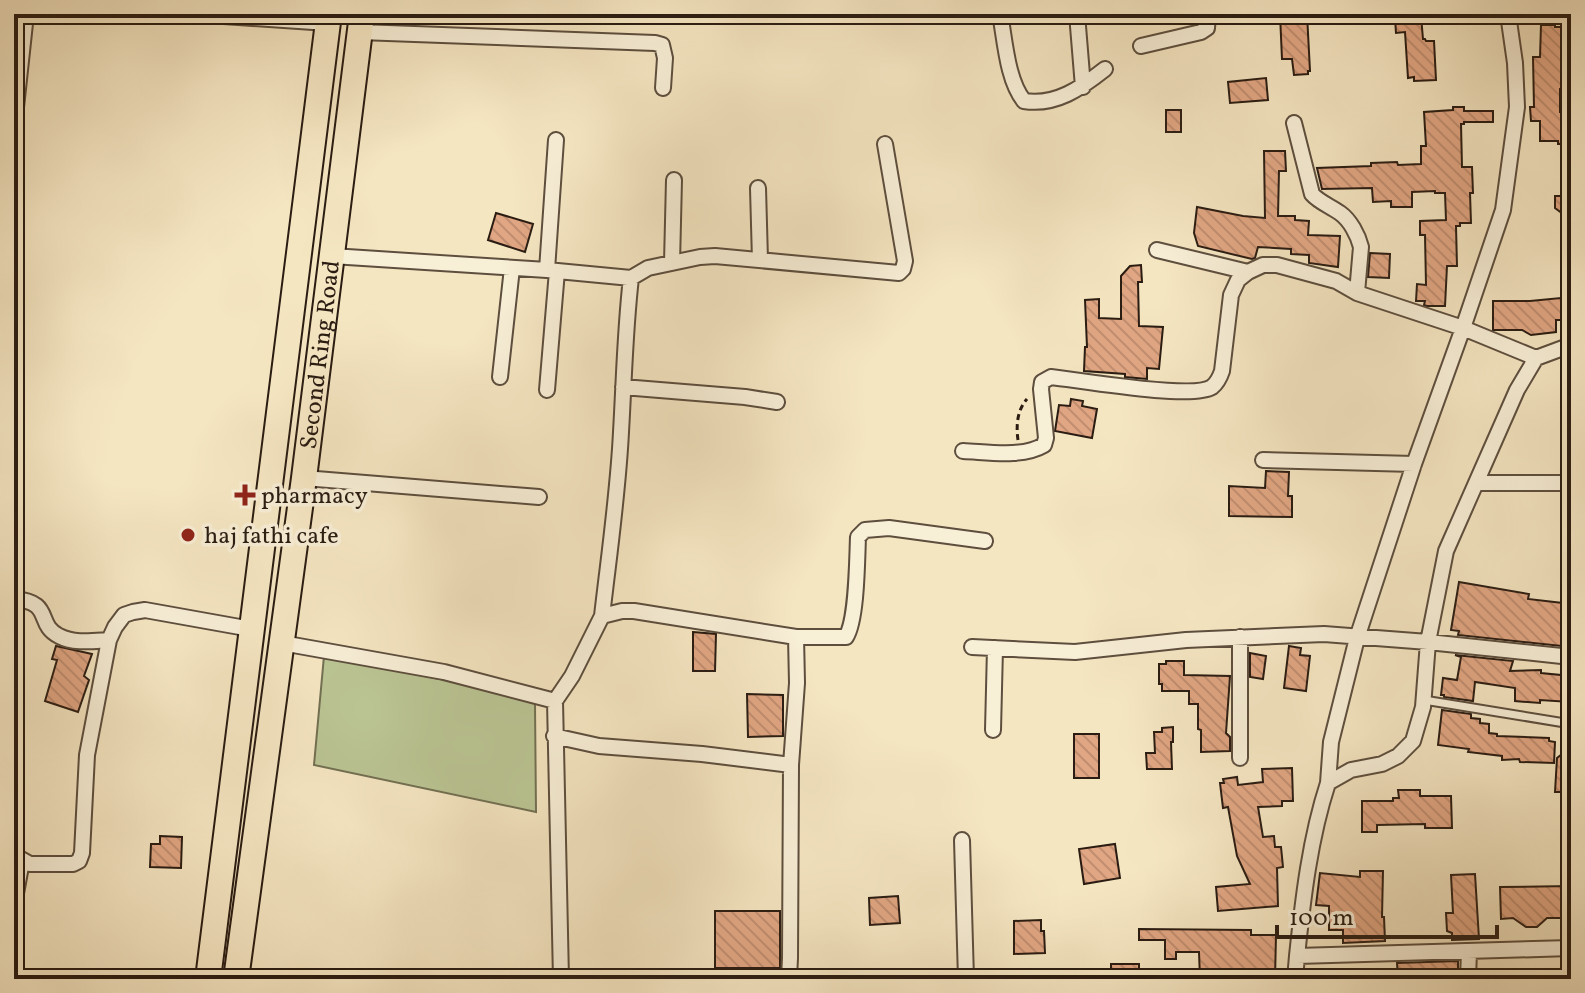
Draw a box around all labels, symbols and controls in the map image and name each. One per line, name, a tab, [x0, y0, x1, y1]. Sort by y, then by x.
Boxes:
street label: Second Ring Road	[293, 258, 350, 451]
place label: pharmacy	[261, 480, 368, 514]
marker: pharmacy	[236, 486, 254, 504]
place label: haj fathi cafe	[204, 520, 339, 554]
marker: haj fathi cafe	[179, 526, 197, 544]
scale bar	[1277, 889, 1497, 939]
text: 100 m	[1289, 902, 1354, 936]

